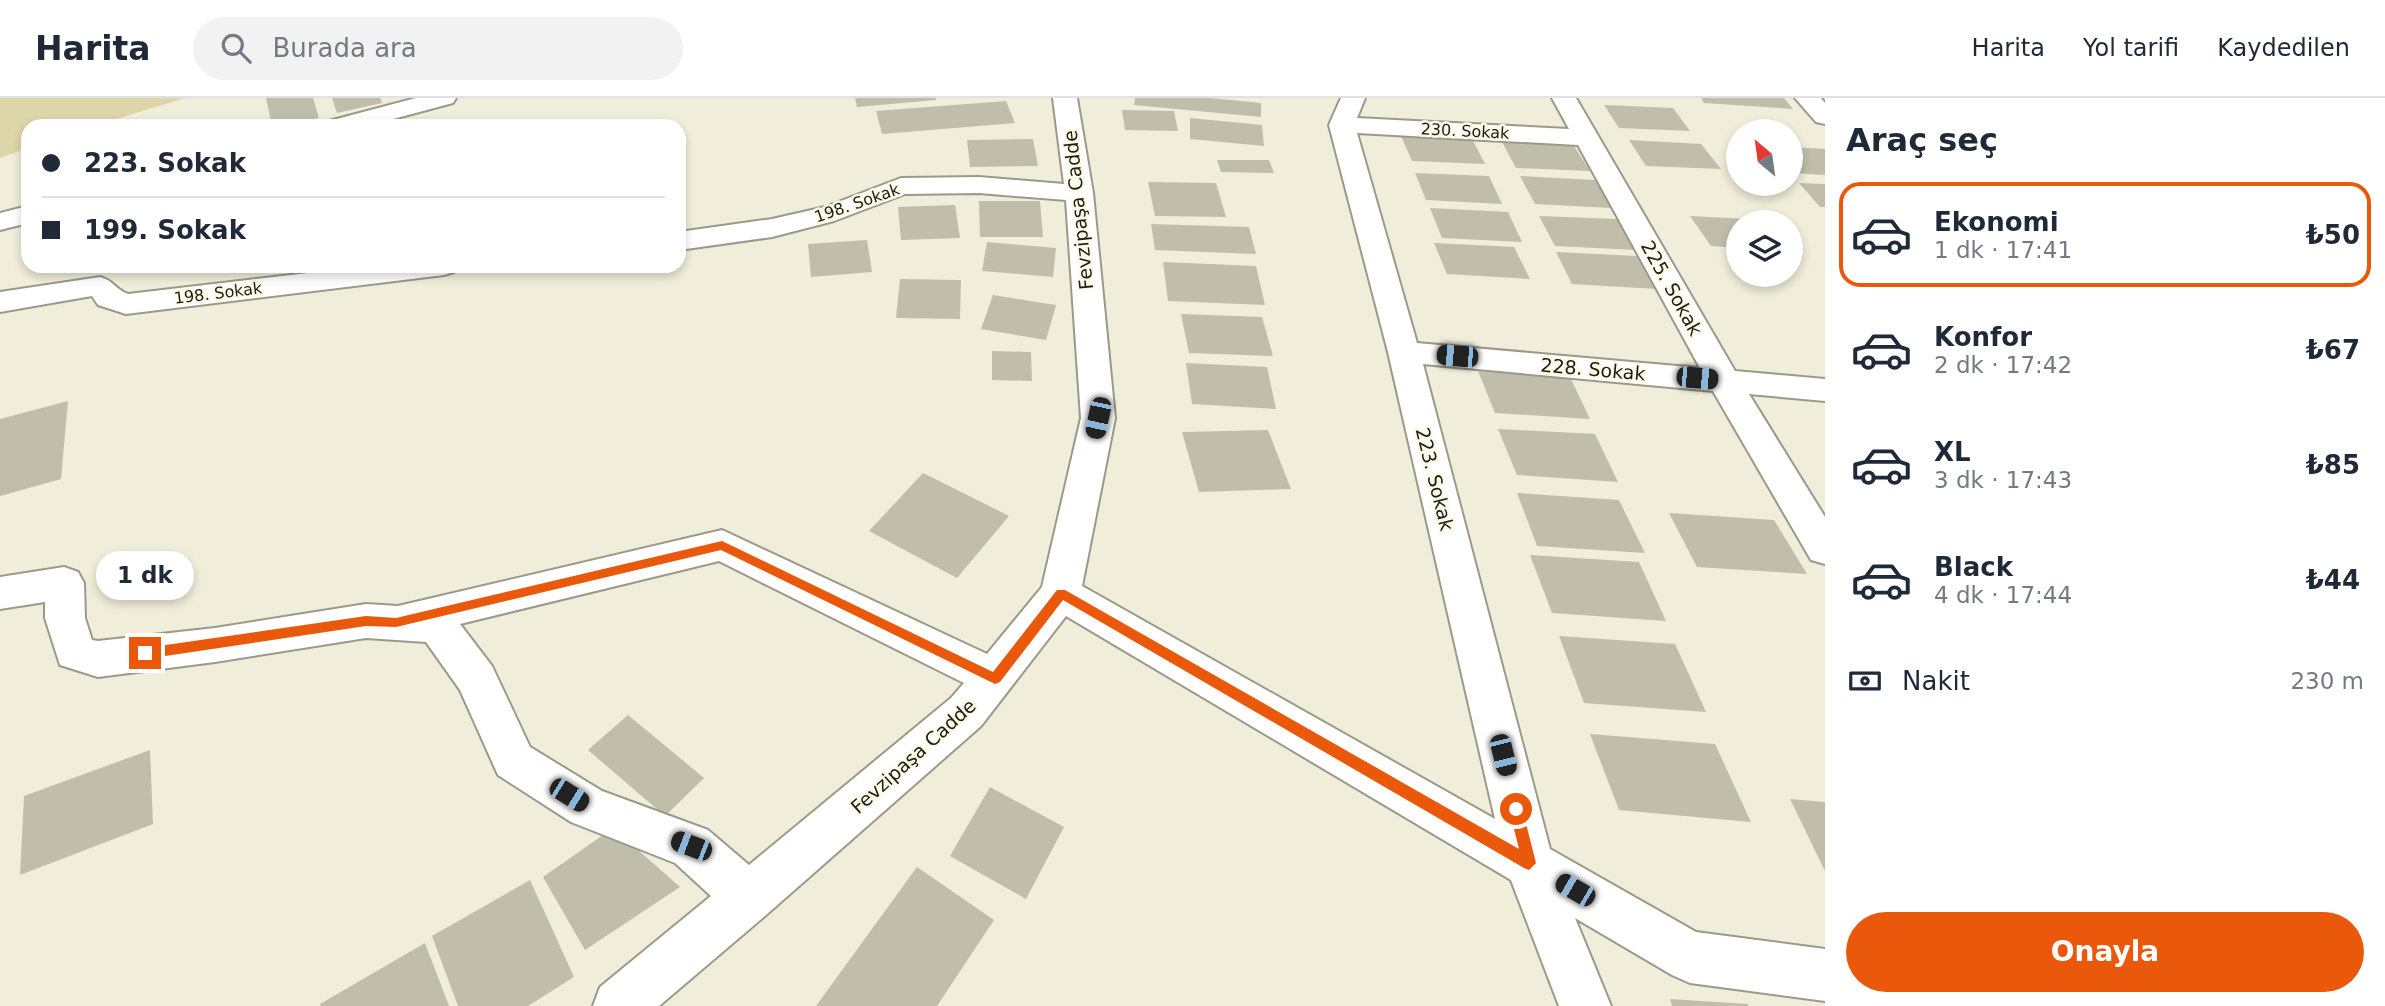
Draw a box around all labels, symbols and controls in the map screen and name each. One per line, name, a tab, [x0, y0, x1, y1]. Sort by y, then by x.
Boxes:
search box	[193, 17, 683, 80]
text: Harita	[35, 29, 151, 68]
icon: search	[217, 29, 255, 67]
text: Burada ara	[273, 33, 417, 63]
text: Harita	[1972, 34, 2045, 62]
text: Yol tarifi	[2083, 34, 2179, 62]
text: Kaydedilen	[2217, 34, 2350, 62]
street label: 230. Sokak	[1420, 119, 1511, 143]
north arrow	[1726, 119, 1802, 196]
map controls	[1726, 119, 1803, 287]
text: Araç seç	[1846, 121, 1998, 159]
street label: Fevzipaşa Cadde	[1059, 129, 1097, 291]
text: 223. Sokak	[84, 148, 246, 178]
street label: 198. Sokak	[812, 179, 903, 226]
icon: car	[1850, 203, 1913, 266]
text: Ekonomi	[1934, 207, 2059, 237]
button: layers	[1726, 210, 1803, 287]
text: 199. Sokak	[84, 215, 246, 245]
text: ₺50	[2306, 220, 2360, 250]
street label: 225. Sokak	[1637, 237, 1707, 339]
text: 1 dk · 17:41	[1934, 237, 2072, 263]
street label: 198. Sokak	[173, 278, 264, 308]
icon: car	[1850, 318, 1913, 381]
text: Konfor	[1934, 322, 2032, 352]
text: ₺67	[2306, 335, 2360, 365]
car	[1436, 344, 1479, 368]
text: 2 dk · 17:42	[1934, 352, 2072, 378]
street label: 228. Sokak	[1540, 353, 1646, 385]
car	[1676, 366, 1719, 390]
car	[1084, 395, 1113, 441]
street label: 223. Sokak	[1412, 425, 1458, 533]
icon: car	[1850, 433, 1913, 496]
text: XL	[1934, 437, 1971, 467]
text: ₺85	[2306, 450, 2360, 480]
text: 3 dk · 17:43	[1934, 467, 2072, 493]
icon: car	[1850, 548, 1913, 611]
callout: 1 dk	[96, 552, 194, 601]
text: Black	[1934, 552, 2013, 582]
text: 1 dk	[117, 562, 173, 588]
text: ₺44	[2306, 565, 2360, 595]
text: 4 dk · 17:44	[1934, 582, 2072, 608]
route end	[129, 637, 161, 669]
icon: cash	[1846, 662, 1884, 700]
text: Nakit	[1902, 666, 1970, 696]
text: 230 m	[2290, 668, 2364, 694]
street label: Fevzipaşa Cadde	[846, 694, 980, 818]
car	[1488, 732, 1519, 778]
car	[546, 775, 593, 815]
route start	[1500, 793, 1532, 825]
car	[668, 829, 715, 863]
car	[1552, 870, 1599, 910]
button: Onayla	[1846, 912, 2364, 992]

